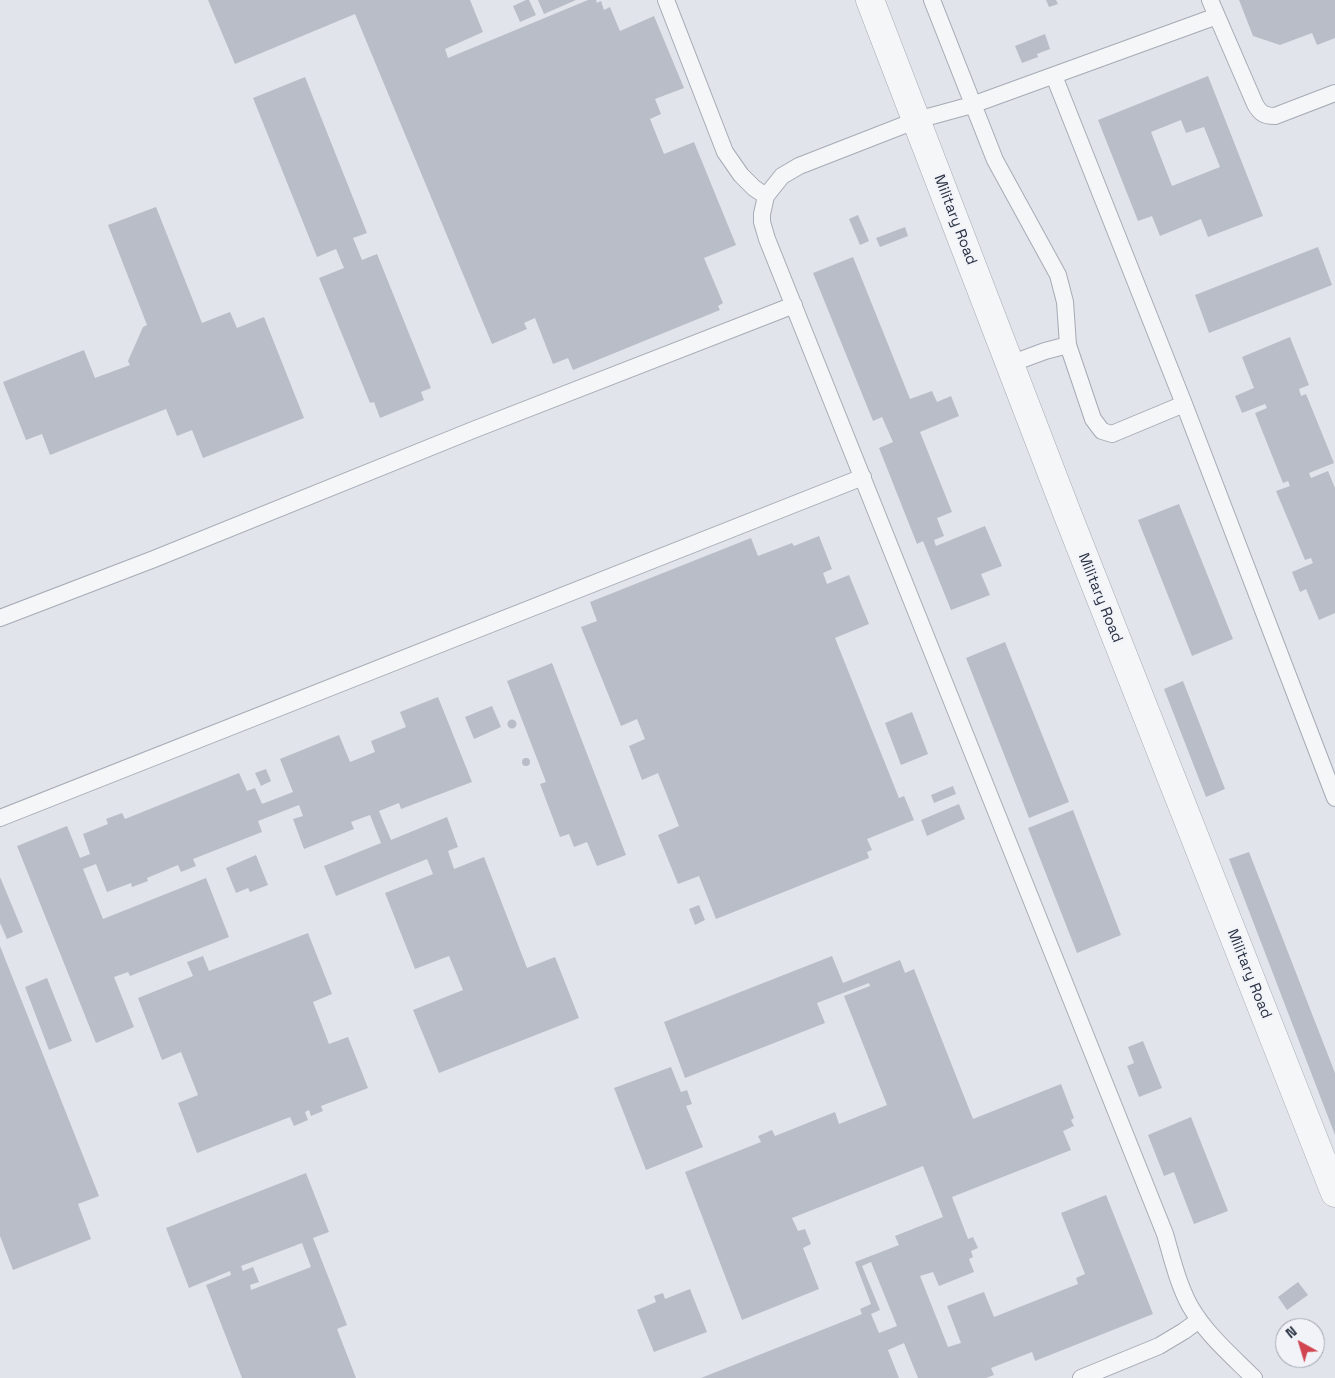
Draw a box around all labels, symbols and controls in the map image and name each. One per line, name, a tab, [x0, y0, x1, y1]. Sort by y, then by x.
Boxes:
street label: Military Road	[930, 172, 980, 268]
street label: Military Road	[1074, 551, 1126, 645]
street label: Military Road	[1223, 927, 1275, 1021]
north arrow	[1275, 1318, 1325, 1368]
text: N	[1282, 1322, 1300, 1342]

